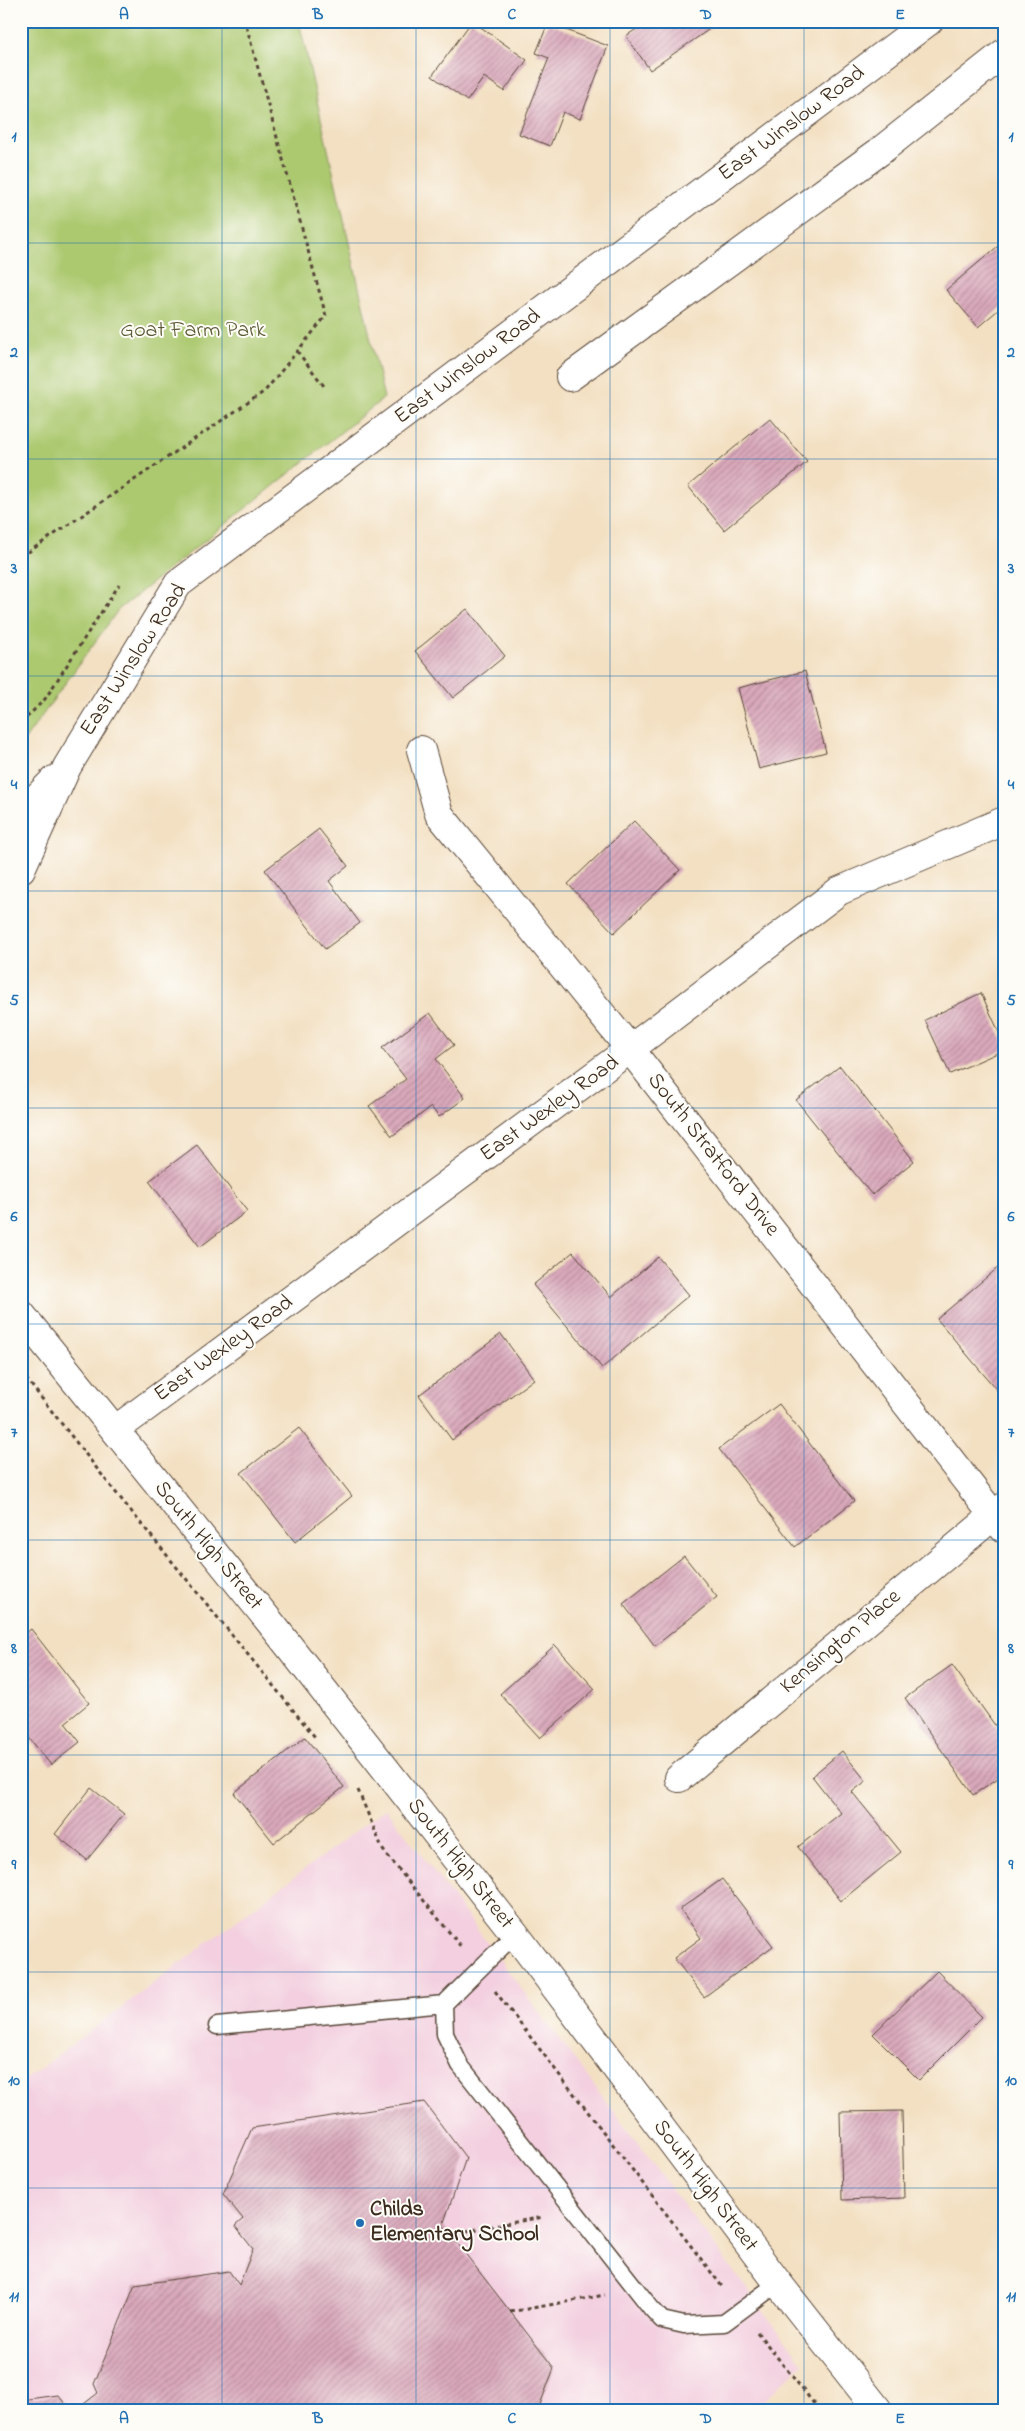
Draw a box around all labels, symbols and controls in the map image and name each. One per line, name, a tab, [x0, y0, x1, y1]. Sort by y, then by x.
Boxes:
text: A	[119, 3, 129, 27]
text: B	[312, 3, 324, 27]
text: C	[508, 3, 517, 27]
text: D	[699, 3, 712, 27]
text: E	[895, 3, 905, 27]
street label: East Winslow Road	[712, 58, 872, 190]
text: 1	[11, 125, 17, 149]
text: 1	[1008, 125, 1014, 149]
street label: East Winslow Road	[388, 301, 548, 433]
park label: Goat Farm Park	[120, 315, 266, 347]
text: 2	[9, 341, 18, 365]
text: 2	[1006, 341, 1015, 365]
text: 3	[10, 557, 18, 581]
text: 3	[1007, 557, 1015, 581]
street label: East Winslow Road	[73, 577, 195, 743]
text: 4	[10, 773, 18, 797]
text: 4	[1007, 773, 1015, 797]
text: 5	[9, 989, 19, 1013]
text: 5	[1006, 989, 1016, 1013]
street label: East Wexley Road	[474, 1048, 627, 1171]
street label: South Stratford Drive	[639, 1066, 787, 1244]
text: 6	[9, 1205, 18, 1229]
text: 6	[1006, 1205, 1015, 1229]
street label: East Wexley Road	[148, 1288, 301, 1411]
text: 7	[11, 1421, 18, 1445]
text: 7	[1008, 1421, 1015, 1445]
street label: South High Street	[145, 1474, 271, 1619]
street label: Kensington Place	[774, 1582, 909, 1703]
text: 8	[10, 1637, 17, 1661]
text: 8	[1007, 1637, 1014, 1661]
street label: South High Street	[398, 1792, 522, 1937]
text: 9	[11, 1853, 17, 1877]
text: 9	[1008, 1853, 1014, 1877]
text: 10	[8, 2069, 20, 2093]
text: 10	[1005, 2069, 1017, 2093]
street label: South High Street	[644, 2113, 766, 2260]
place label: Childs Elementary School	[370, 2194, 539, 2252]
marker: Childs Elementary School	[354, 2217, 366, 2229]
text: 11	[9, 2285, 20, 2309]
text: 11	[1006, 2285, 1017, 2309]
text: A	[119, 2407, 129, 2431]
text: B	[312, 2407, 324, 2431]
text: C	[508, 2407, 517, 2431]
text: D	[699, 2407, 712, 2431]
text: E	[895, 2407, 905, 2431]

